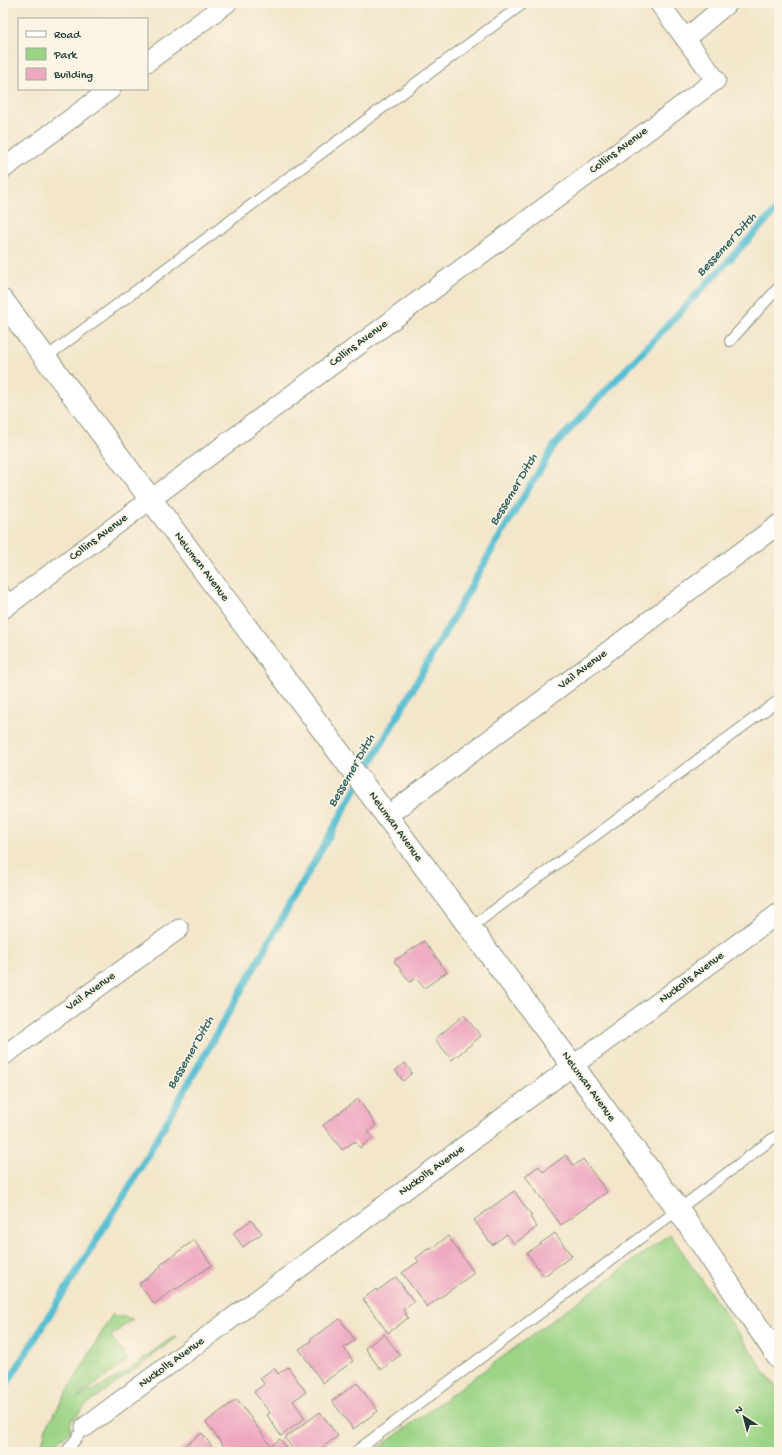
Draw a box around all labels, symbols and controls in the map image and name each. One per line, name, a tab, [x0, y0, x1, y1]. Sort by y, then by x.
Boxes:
legend	[18, 18, 148, 90]
text: Road	[54, 29, 81, 43]
text: Park	[53, 49, 79, 63]
text: Building	[53, 69, 93, 83]
street label: Collins Avenue	[587, 124, 652, 178]
water label: Bessemer Ditch	[694, 209, 761, 280]
street label: Collins Avenue	[327, 317, 392, 371]
water label: Bessemer Ditch	[487, 450, 542, 529]
street label: Collins Avenue	[67, 511, 132, 565]
street label: Newman Avenue	[170, 530, 232, 605]
street label: Vail Avenue	[555, 647, 611, 693]
water label: Bessemer Ditch	[325, 731, 379, 810]
street label: Newman Avenue	[365, 789, 426, 865]
street label: Nuckolls Avenue	[657, 949, 728, 1007]
street label: Vail Avenue	[63, 969, 119, 1015]
water label: Bessemer Ditch	[164, 1013, 218, 1092]
street label: Newman Avenue	[558, 1049, 619, 1125]
street label: Nuckolls Avenue	[396, 1142, 468, 1200]
street label: Nuckolls Avenue	[136, 1334, 208, 1392]
north arrow	[724, 1397, 764, 1437]
text: N	[733, 1404, 746, 1417]

